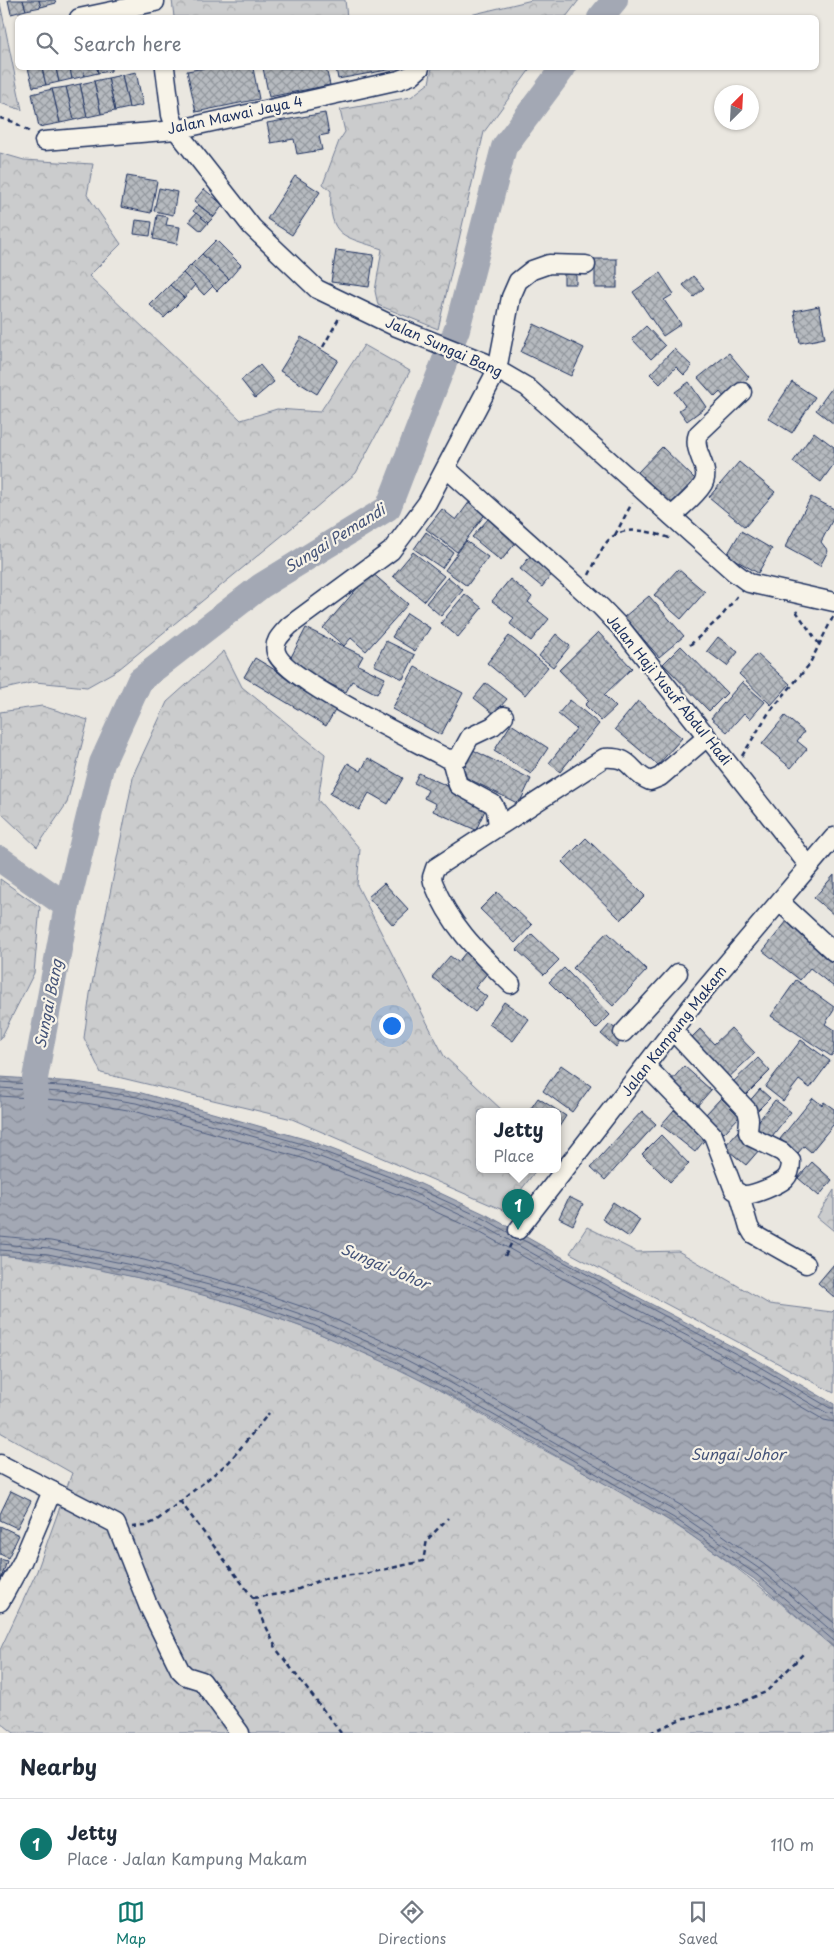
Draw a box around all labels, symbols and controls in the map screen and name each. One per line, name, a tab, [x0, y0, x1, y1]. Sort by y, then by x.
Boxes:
search box	[15, 15, 819, 70]
icon: search	[33, 29, 61, 57]
text: Search here	[73, 29, 182, 57]
north arrow	[714, 85, 759, 130]
street label: Jalan Mawai Jaya 4	[165, 90, 305, 139]
street label: Jalan Sungai Bang	[382, 311, 506, 382]
water label: Sungai Pemandi	[280, 496, 391, 578]
street label: Jalan Haji Yusuf Abdul Hadi	[602, 610, 737, 770]
water label: Sungai Bang	[28, 956, 68, 1050]
street label: Jalan Kampung Makam	[616, 961, 731, 1100]
your location	[379, 1013, 405, 1039]
popup	[476, 1108, 561, 1173]
text: Jetty	[493, 1115, 544, 1143]
text: Place	[493, 1143, 534, 1167]
pin: 1	[502, 1189, 534, 1230]
water label: Sungai Johor	[338, 1237, 436, 1296]
water label: Sungai Johor	[691, 1442, 788, 1465]
text: Nearby	[20, 1750, 97, 1782]
text: Jetty	[67, 1818, 117, 1846]
text: 1	[32, 1832, 40, 1856]
text: 110 m	[771, 1832, 814, 1856]
text: Place · Jalan Kampung Makam	[67, 1846, 307, 1870]
tab: Map	[116, 1898, 146, 1949]
tab: Directions	[378, 1898, 446, 1949]
tab: Saved	[678, 1898, 718, 1949]

